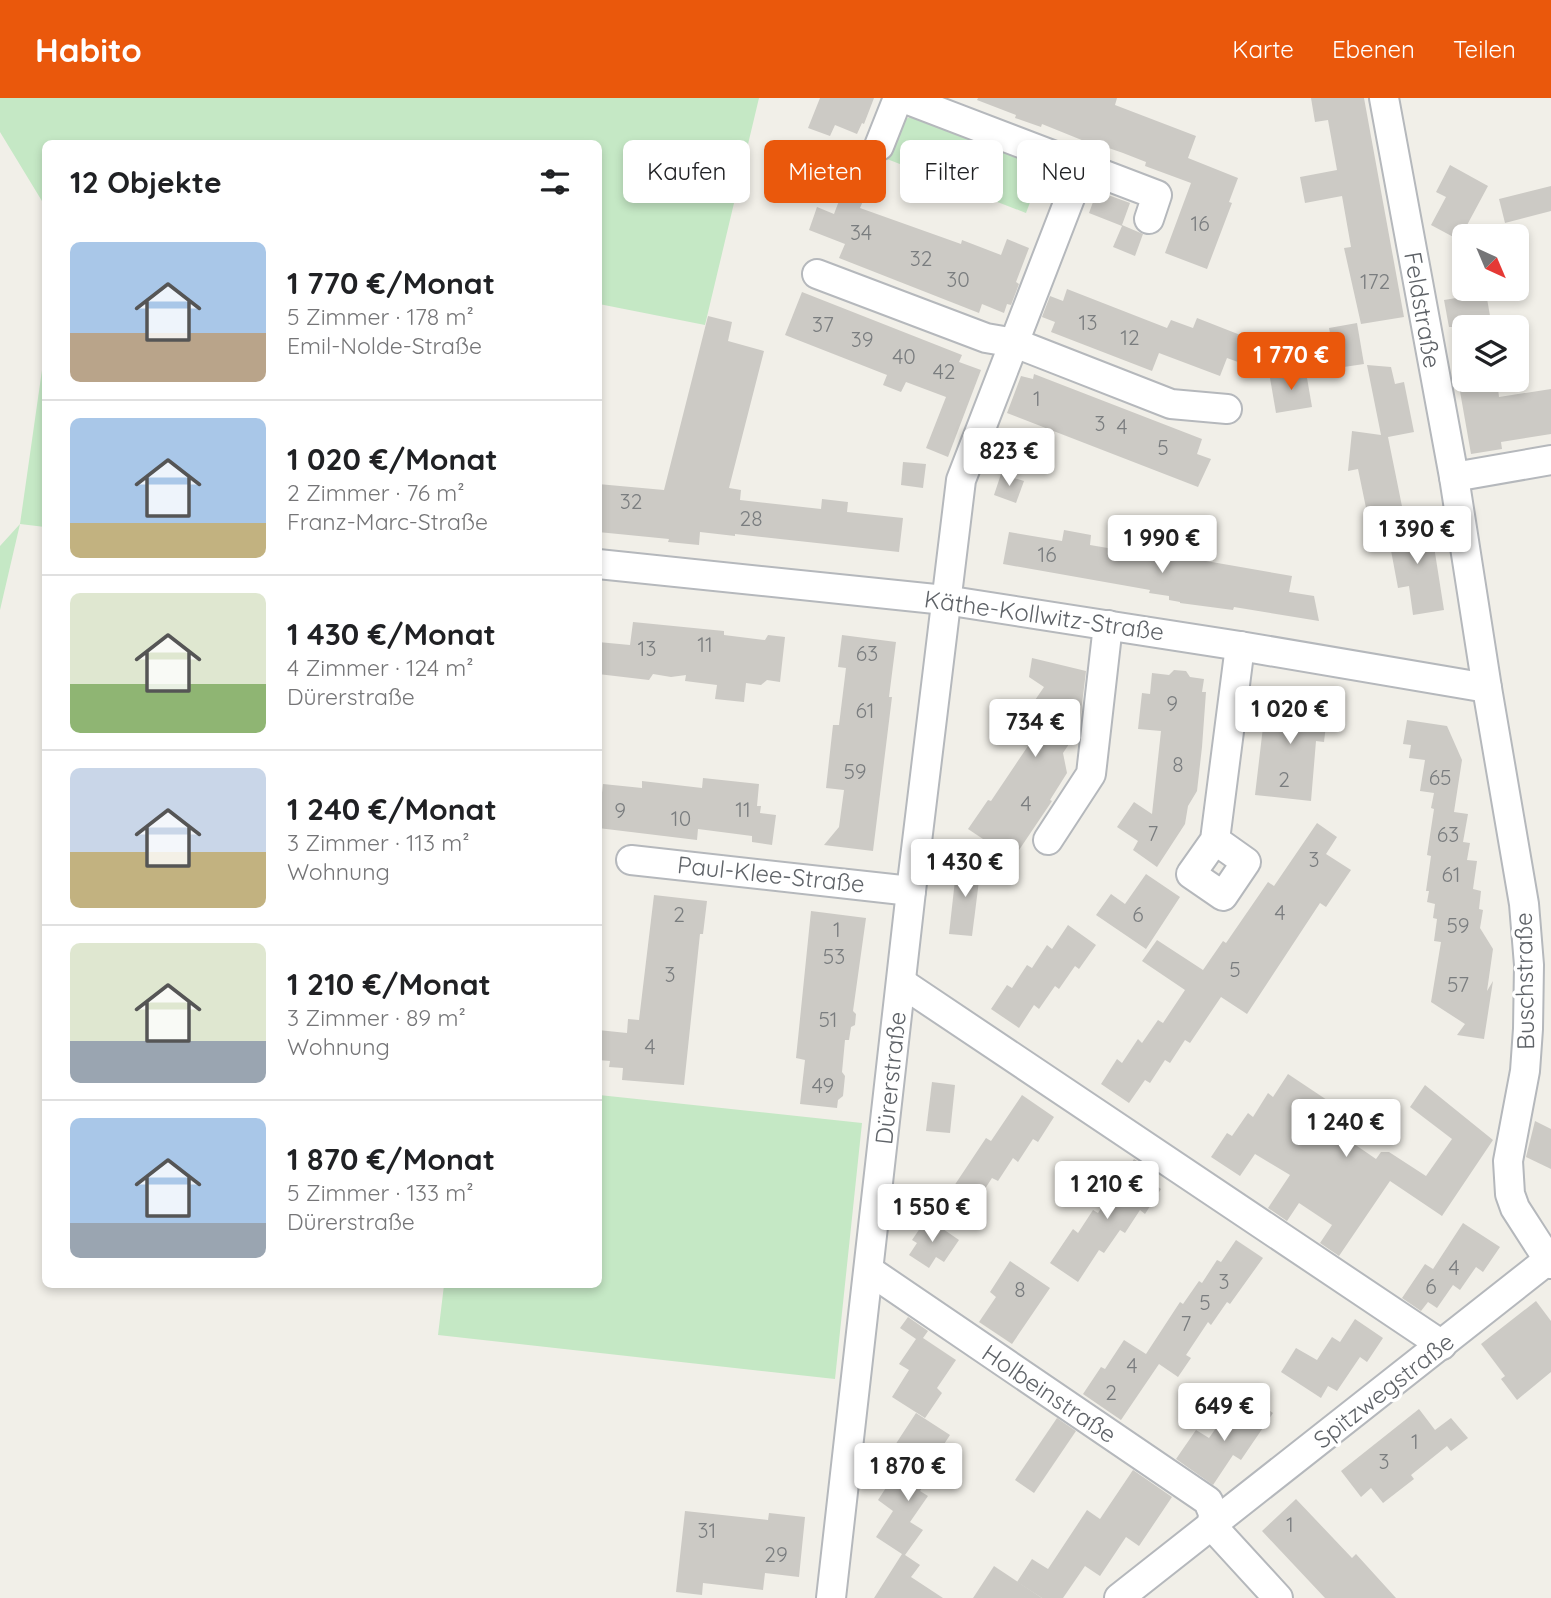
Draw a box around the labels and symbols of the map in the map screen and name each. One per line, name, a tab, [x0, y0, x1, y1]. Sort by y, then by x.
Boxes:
house number: 16	[1190, 210, 1210, 236]
house number: 34	[850, 219, 872, 245]
north arrow	[1452, 224, 1530, 301]
house number: 32	[910, 245, 932, 271]
street label: Feldstraße	[1398, 249, 1448, 370]
house number: 30	[946, 266, 970, 292]
house number: 172	[1360, 268, 1390, 294]
house number: 13	[1079, 309, 1097, 335]
house number: 37	[812, 311, 834, 337]
house number: 12	[1120, 324, 1140, 350]
house number: 39	[851, 326, 873, 352]
pin: 1 770 €	[1226, 332, 1356, 392]
house number: 40	[892, 343, 916, 369]
house number: 42	[933, 358, 955, 384]
house number: 1	[1033, 385, 1041, 411]
house number: 3	[1094, 410, 1106, 436]
house number: 4	[1116, 413, 1128, 439]
pin: 823 €	[960, 428, 1058, 488]
house number: 5	[1157, 434, 1169, 460]
house number: 32	[620, 488, 642, 514]
house number: 28	[740, 505, 762, 531]
pin: 1 390 €	[1352, 506, 1482, 566]
pin: 1 990 €	[1097, 516, 1227, 575]
house number: 16	[1037, 541, 1057, 567]
street label: Käthe-Kollwitz-Straße	[922, 583, 1166, 647]
house number: 11	[697, 631, 713, 657]
house number: 13	[638, 635, 656, 661]
house number: 63	[856, 640, 878, 666]
pin: 1 020 €	[1225, 686, 1355, 746]
house number: 9	[1166, 690, 1178, 716]
house number: 61	[856, 697, 874, 723]
pin: 734 €	[986, 700, 1084, 759]
house number: 8	[1172, 751, 1184, 777]
house number: 59	[843, 758, 867, 784]
house number: 65	[1429, 764, 1451, 790]
house number: 2	[1278, 766, 1290, 792]
house number: 4	[1020, 790, 1032, 816]
house number: 11	[735, 796, 751, 822]
house number: 9	[614, 797, 626, 823]
house number: 10	[671, 805, 691, 831]
house number: 7	[1148, 820, 1159, 846]
house number: 63	[1437, 821, 1459, 847]
pin: 1 430 €	[900, 840, 1030, 899]
house number: 3	[1308, 846, 1320, 872]
street label: Paul-Klee-Straße	[676, 849, 866, 899]
house number: 61	[1442, 861, 1460, 887]
house number: 4	[1274, 899, 1286, 925]
house number: 2	[673, 901, 685, 927]
house number: 6	[1132, 901, 1144, 927]
house number: 59	[1446, 912, 1470, 938]
street label: Buschstraße	[1508, 912, 1540, 1050]
house number: 1	[833, 916, 841, 942]
house number: 53	[823, 943, 845, 969]
house number: 5	[1229, 956, 1241, 982]
house number: 3	[664, 961, 676, 987]
house number: 57	[1447, 971, 1469, 997]
house number: 51	[818, 1006, 838, 1032]
street label: Dürerstraße	[868, 1010, 912, 1146]
house number: 4	[644, 1033, 656, 1059]
house number: 49	[812, 1072, 834, 1098]
pin: 1 240 €	[1281, 1100, 1411, 1159]
pin: 1 210 €	[1042, 1162, 1172, 1221]
pin: 1 550 €	[867, 1184, 997, 1244]
house number: 4	[1448, 1254, 1460, 1280]
house number: 3	[1218, 1268, 1230, 1294]
house number: 6	[1425, 1273, 1437, 1299]
house number: 8	[1014, 1276, 1026, 1302]
house number: 5	[1199, 1289, 1211, 1315]
house number: 7	[1181, 1310, 1192, 1336]
street label: Spitzwegstraße	[1307, 1326, 1460, 1454]
street label: Holbeinstraße	[977, 1337, 1122, 1449]
house number: 4	[1126, 1352, 1138, 1378]
house number: 2	[1105, 1379, 1117, 1405]
pin: 649 €	[1175, 1384, 1273, 1443]
house number: 1	[1411, 1428, 1419, 1454]
pin: 1 870 €	[843, 1444, 973, 1503]
house number: 3	[1378, 1448, 1390, 1474]
house number: 1	[1286, 1511, 1294, 1537]
house number: 31	[698, 1517, 716, 1543]
house number: 29	[764, 1541, 788, 1567]

